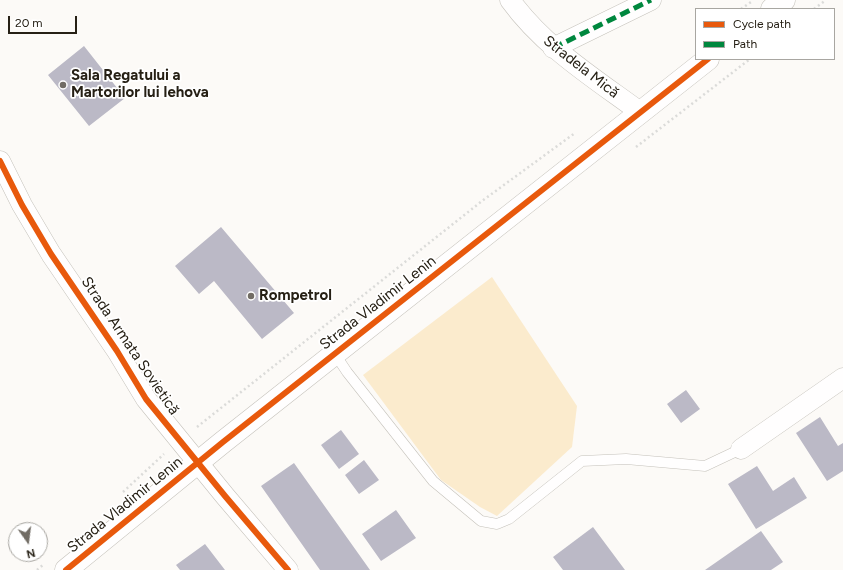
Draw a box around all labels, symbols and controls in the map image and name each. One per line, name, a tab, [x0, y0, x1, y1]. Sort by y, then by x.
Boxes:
scale bar	[10, 8, 79, 34]
legend	[695, 8, 835, 60]
text: 20 m	[15, 16, 43, 30]
text: Cycle path	[733, 17, 791, 31]
street label: Stradela Mică	[540, 32, 622, 102]
text: Path	[733, 37, 757, 51]
place label: Sala Regatului a Martorilor lui Iehova	[71, 67, 209, 102]
marker: Sala Regatului a Martorilor lui Iehova	[58, 80, 68, 90]
street label: Strada Vladimir Lenin	[316, 252, 440, 354]
street label: Strada Armata Sovietică	[77, 274, 183, 418]
place label: Rompetrol	[259, 287, 332, 305]
marker: Rompetrol	[246, 291, 256, 301]
street label: Strada Vladimir Lenin	[64, 453, 186, 557]
north arrow	[8, 522, 48, 562]
text: N	[25, 546, 36, 560]

